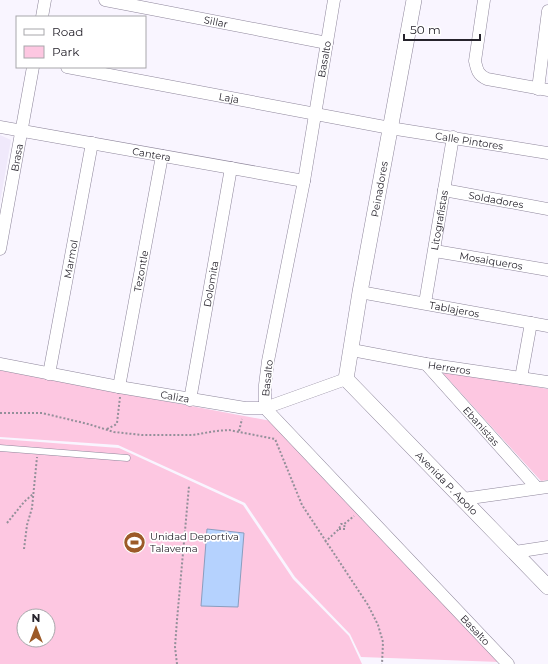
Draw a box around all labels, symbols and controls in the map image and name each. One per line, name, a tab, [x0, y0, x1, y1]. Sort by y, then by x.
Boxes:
street label: Sillar	[203, 13, 229, 31]
legend	[16, 16, 146, 68]
scale bar	[404, 16, 480, 42]
text: 50 m	[410, 22, 441, 37]
text: Road	[52, 24, 83, 39]
street label: Basalto	[315, 40, 334, 78]
text: Park	[52, 44, 80, 59]
street label: Laja	[218, 90, 240, 106]
street label: Calle Pintores	[434, 129, 504, 153]
street label: Brasa	[8, 143, 26, 172]
street label: Cantera	[131, 145, 172, 164]
street label: Peinadores	[368, 160, 391, 218]
street label: Litografistas	[428, 189, 451, 251]
street label: Soldadores	[467, 189, 525, 211]
street label: Marmol	[61, 239, 81, 279]
street label: Tezontle	[131, 249, 151, 293]
street label: Mosaiqueros	[459, 249, 524, 273]
street label: Dolomita	[201, 260, 221, 308]
street label: Tablajeros	[428, 299, 481, 320]
street label: Herreros	[427, 358, 472, 378]
street label: Basalto	[259, 359, 276, 397]
street label: Caliza	[159, 388, 190, 406]
street label: Ebanistas	[460, 404, 502, 449]
street label: Avenida P. Apolo	[413, 449, 481, 518]
sports icon: Unidad Deportiva Talaverna	[121, 529, 147, 555]
place label: Unidad Deportiva Talaverna	[150, 530, 239, 555]
north arrow	[16, 608, 56, 648]
text: N	[32, 611, 40, 625]
street label: Basalto	[458, 612, 493, 648]

